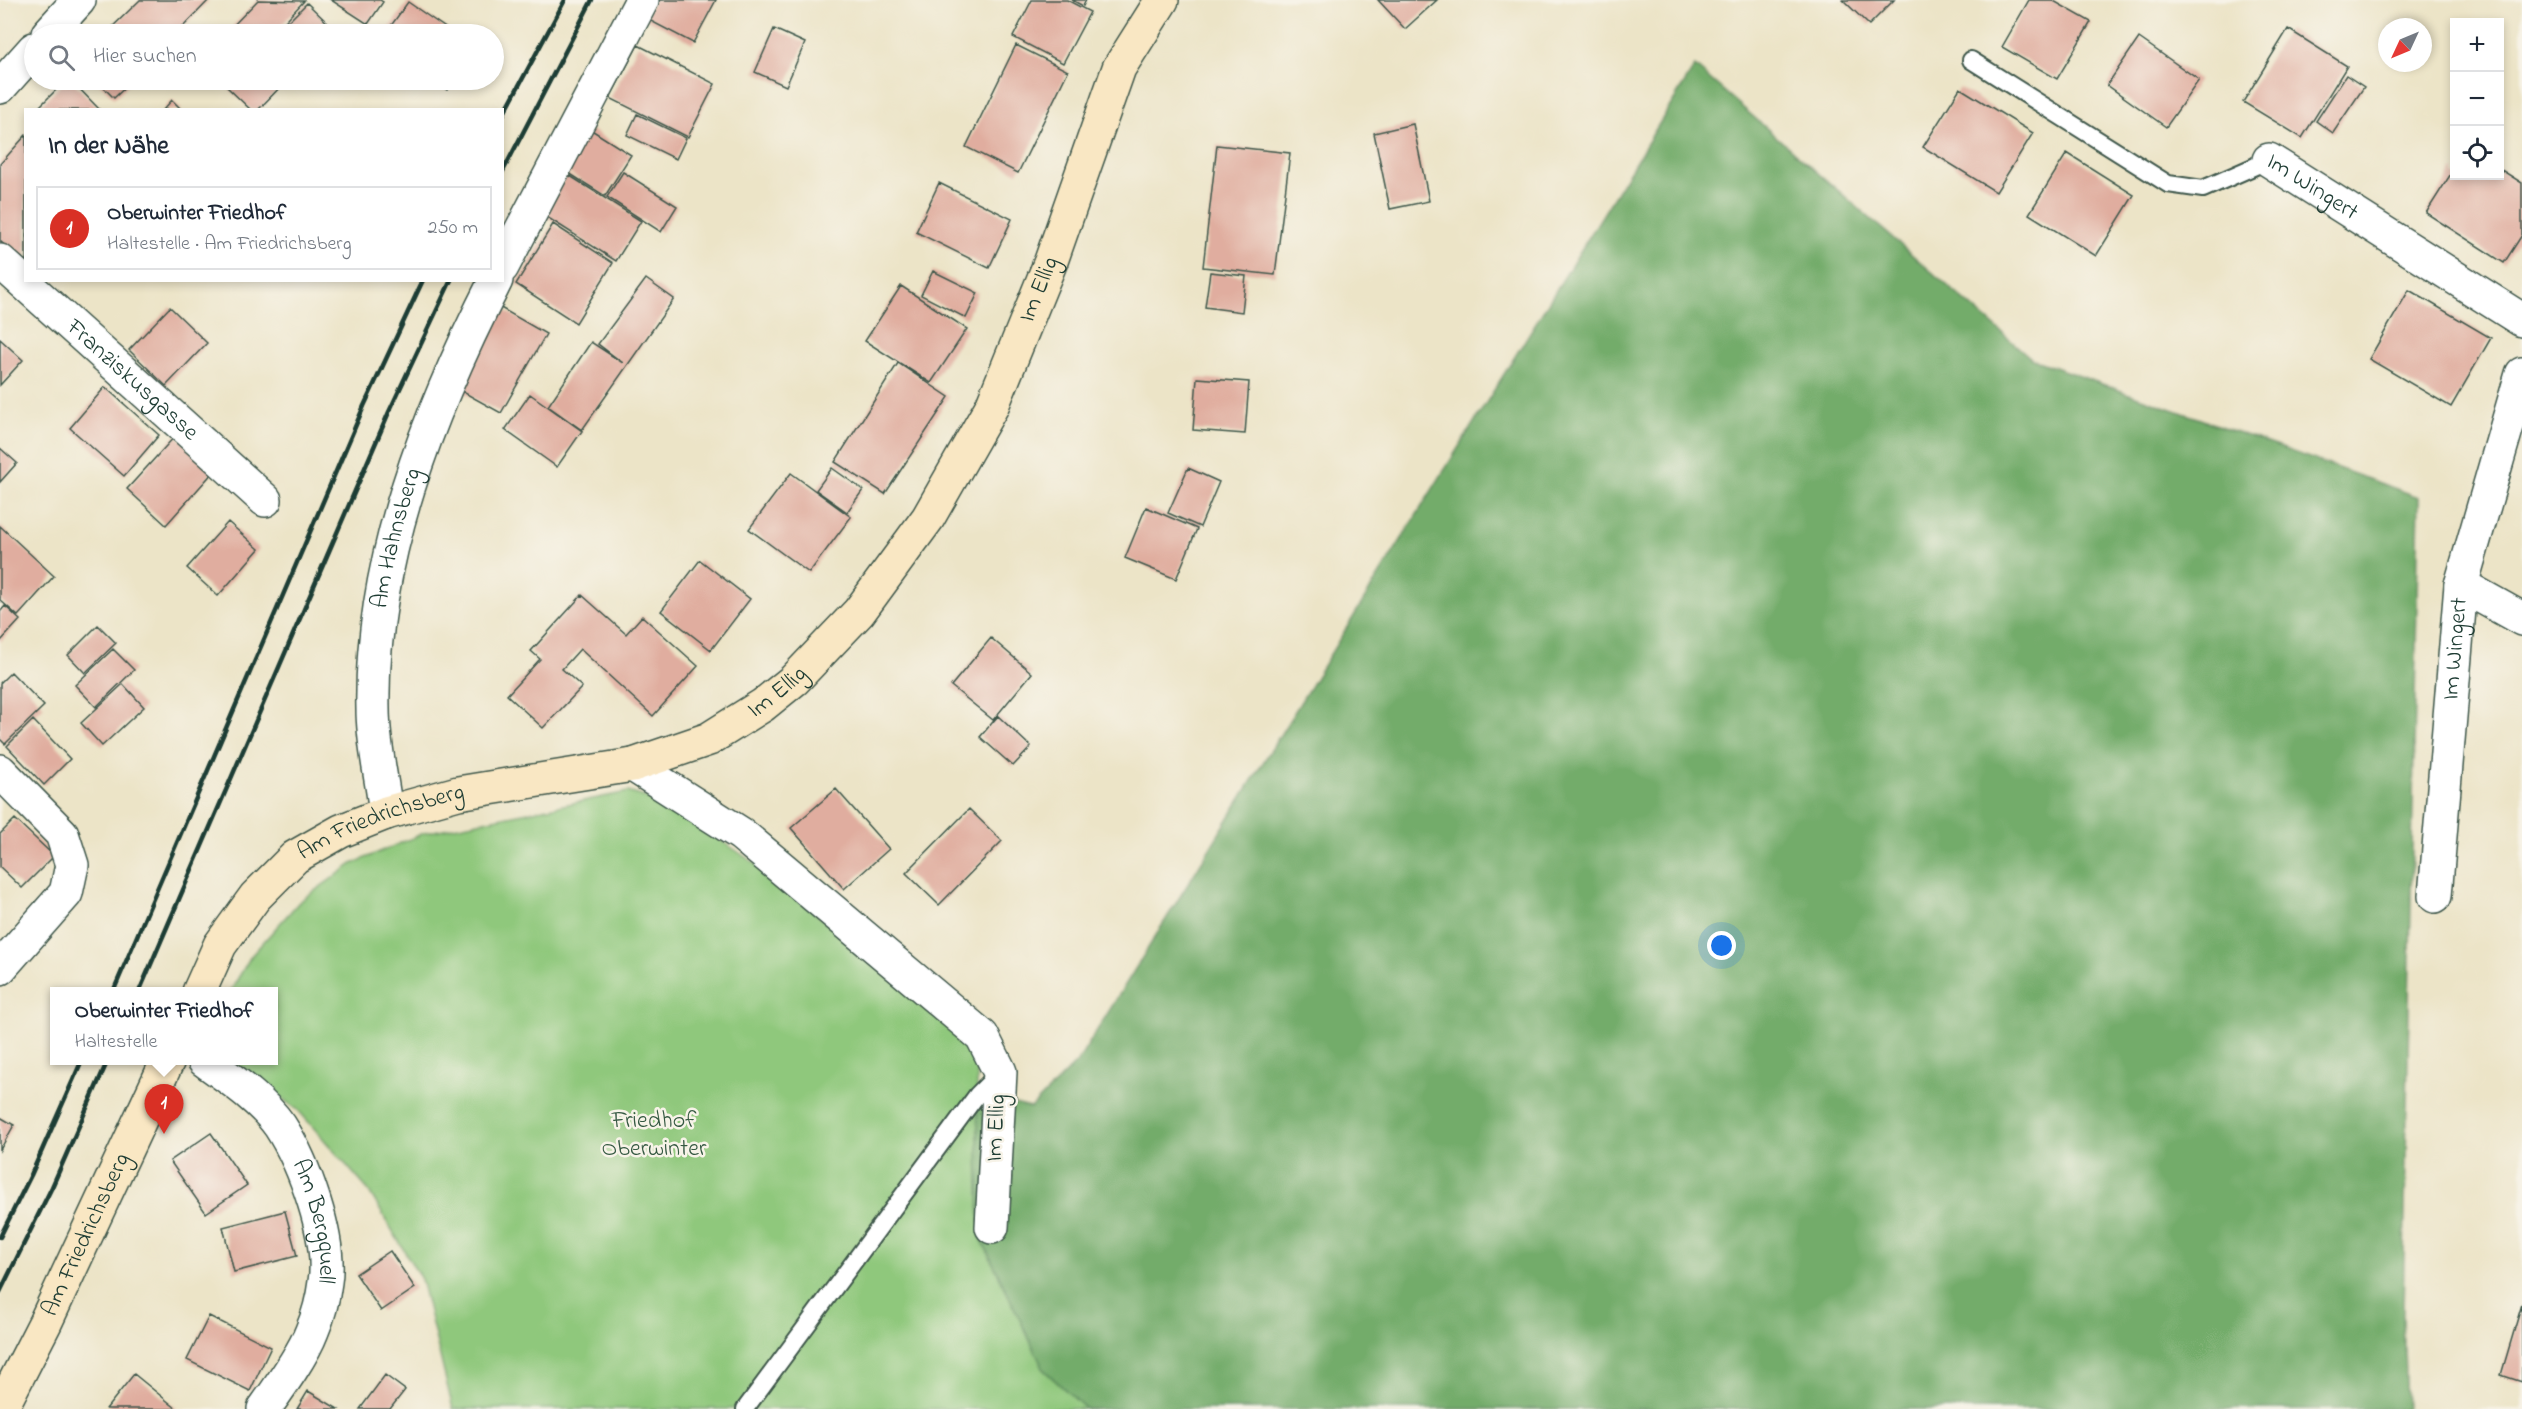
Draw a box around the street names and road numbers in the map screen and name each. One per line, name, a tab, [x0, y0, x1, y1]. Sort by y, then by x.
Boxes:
street label: Im Wingert	[2259, 145, 2365, 230]
street label: Im Ellig	[1010, 251, 1068, 328]
street label: Franziskusgasse	[57, 310, 206, 450]
street label: Am Hahnsberg	[363, 463, 431, 611]
street label: Im Wingert	[2434, 596, 2477, 702]
street label: Im Ellig	[741, 658, 816, 728]
street label: Am Friedrichsberg	[291, 775, 467, 870]
street label: Im Ellig	[978, 1093, 1016, 1163]
street label: Am Friedrichsberg	[33, 1147, 140, 1322]
street label: Am Bergquell	[282, 1154, 344, 1286]

